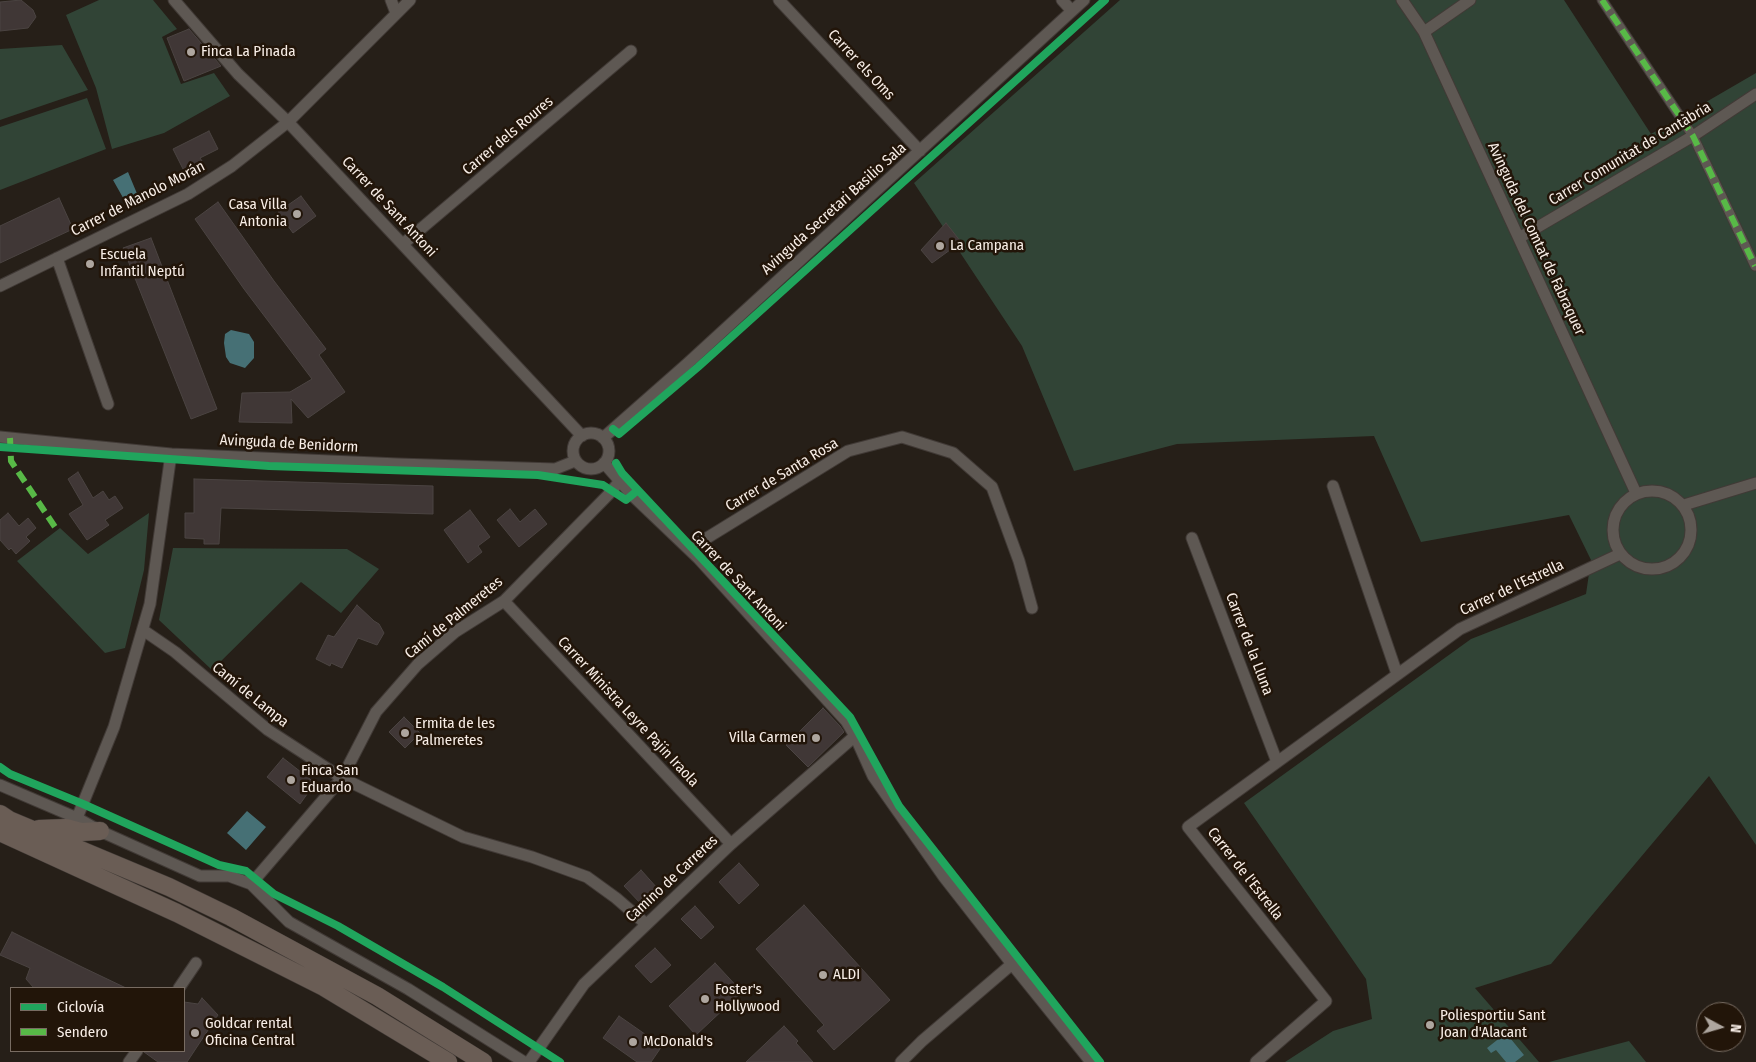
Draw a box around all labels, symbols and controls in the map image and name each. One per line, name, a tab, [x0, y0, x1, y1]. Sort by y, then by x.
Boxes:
street label: Carrer els Oms	[824, 26, 898, 104]
place label: Finca La Pinada	[201, 43, 296, 61]
marker: Finca La Pinada	[185, 46, 197, 58]
street label: Carrer dels Roures	[459, 93, 557, 179]
street label: Carrer Comunitat de Cantàbria	[1546, 98, 1714, 210]
street label: Avinguda Secretari Basilio Sala	[758, 139, 910, 279]
street label: Avinguda del Comtat de Fabraquer	[1483, 140, 1589, 338]
street label: Carrer de Sant Antoni	[338, 153, 440, 261]
street label: Carrer de Manolo Morán	[68, 157, 208, 241]
place label: Casa Villa Antonia	[229, 196, 287, 231]
marker: Casa Villa Antonia	[291, 208, 303, 220]
place label: La Campana	[950, 237, 1024, 255]
marker: La Campana	[934, 240, 946, 252]
place label: Escuela Infantil Neptú	[100, 246, 185, 281]
marker: Escuela Infantil Neptú	[84, 258, 96, 270]
street label: Avinguda de Benidorm	[219, 431, 359, 457]
street label: Carrer de Santa Rosa	[723, 434, 841, 516]
street label: Carrer de Sant Antoni	[687, 527, 789, 635]
street label: Carrer de l'Estrella	[1457, 556, 1567, 620]
street label: Camí de Palmeretes	[402, 573, 506, 663]
street label: Carrer de la Lluna	[1221, 590, 1277, 698]
street label: Carrer Ministra Leyre Pajín Iraola	[554, 633, 702, 791]
street label: Camí de Lampa	[208, 659, 292, 731]
place label: Ermita de les Palmeretes	[415, 715, 495, 750]
marker: Ermita de les Palmeretes	[399, 727, 411, 739]
place label: Villa Carmen	[729, 729, 806, 747]
marker: Villa Carmen	[810, 732, 822, 744]
place label: Finca San Eduardo	[301, 762, 359, 797]
marker: Finca San Eduardo	[285, 774, 297, 786]
street label: Carrer de l'Estrella	[1203, 824, 1287, 924]
street label: Camino de Carreres	[622, 832, 722, 926]
place label: ALDI	[833, 966, 860, 984]
marker: ALDI	[817, 969, 829, 981]
place label: Foster's Hollywood	[715, 981, 780, 1016]
legend	[10, 987, 185, 1052]
marker: Foster's Hollywood	[699, 993, 711, 1005]
text: Ciclovía	[57, 998, 104, 1016]
north arrow	[1696, 1002, 1746, 1052]
place label: Poliesportiu Sant Joan d'Alacant	[1440, 1007, 1546, 1042]
place label: Goldcar rental Oficina Central	[205, 1015, 295, 1050]
marker: Poliesportiu Sant Joan d'Alacant	[1424, 1019, 1436, 1031]
text: Sendero	[57, 1023, 108, 1041]
text: N	[1727, 1023, 1744, 1034]
marker: Goldcar rental Oficina Central	[189, 1027, 201, 1039]
place label: McDonald's	[643, 1033, 713, 1051]
marker: McDonald's	[627, 1036, 639, 1048]

